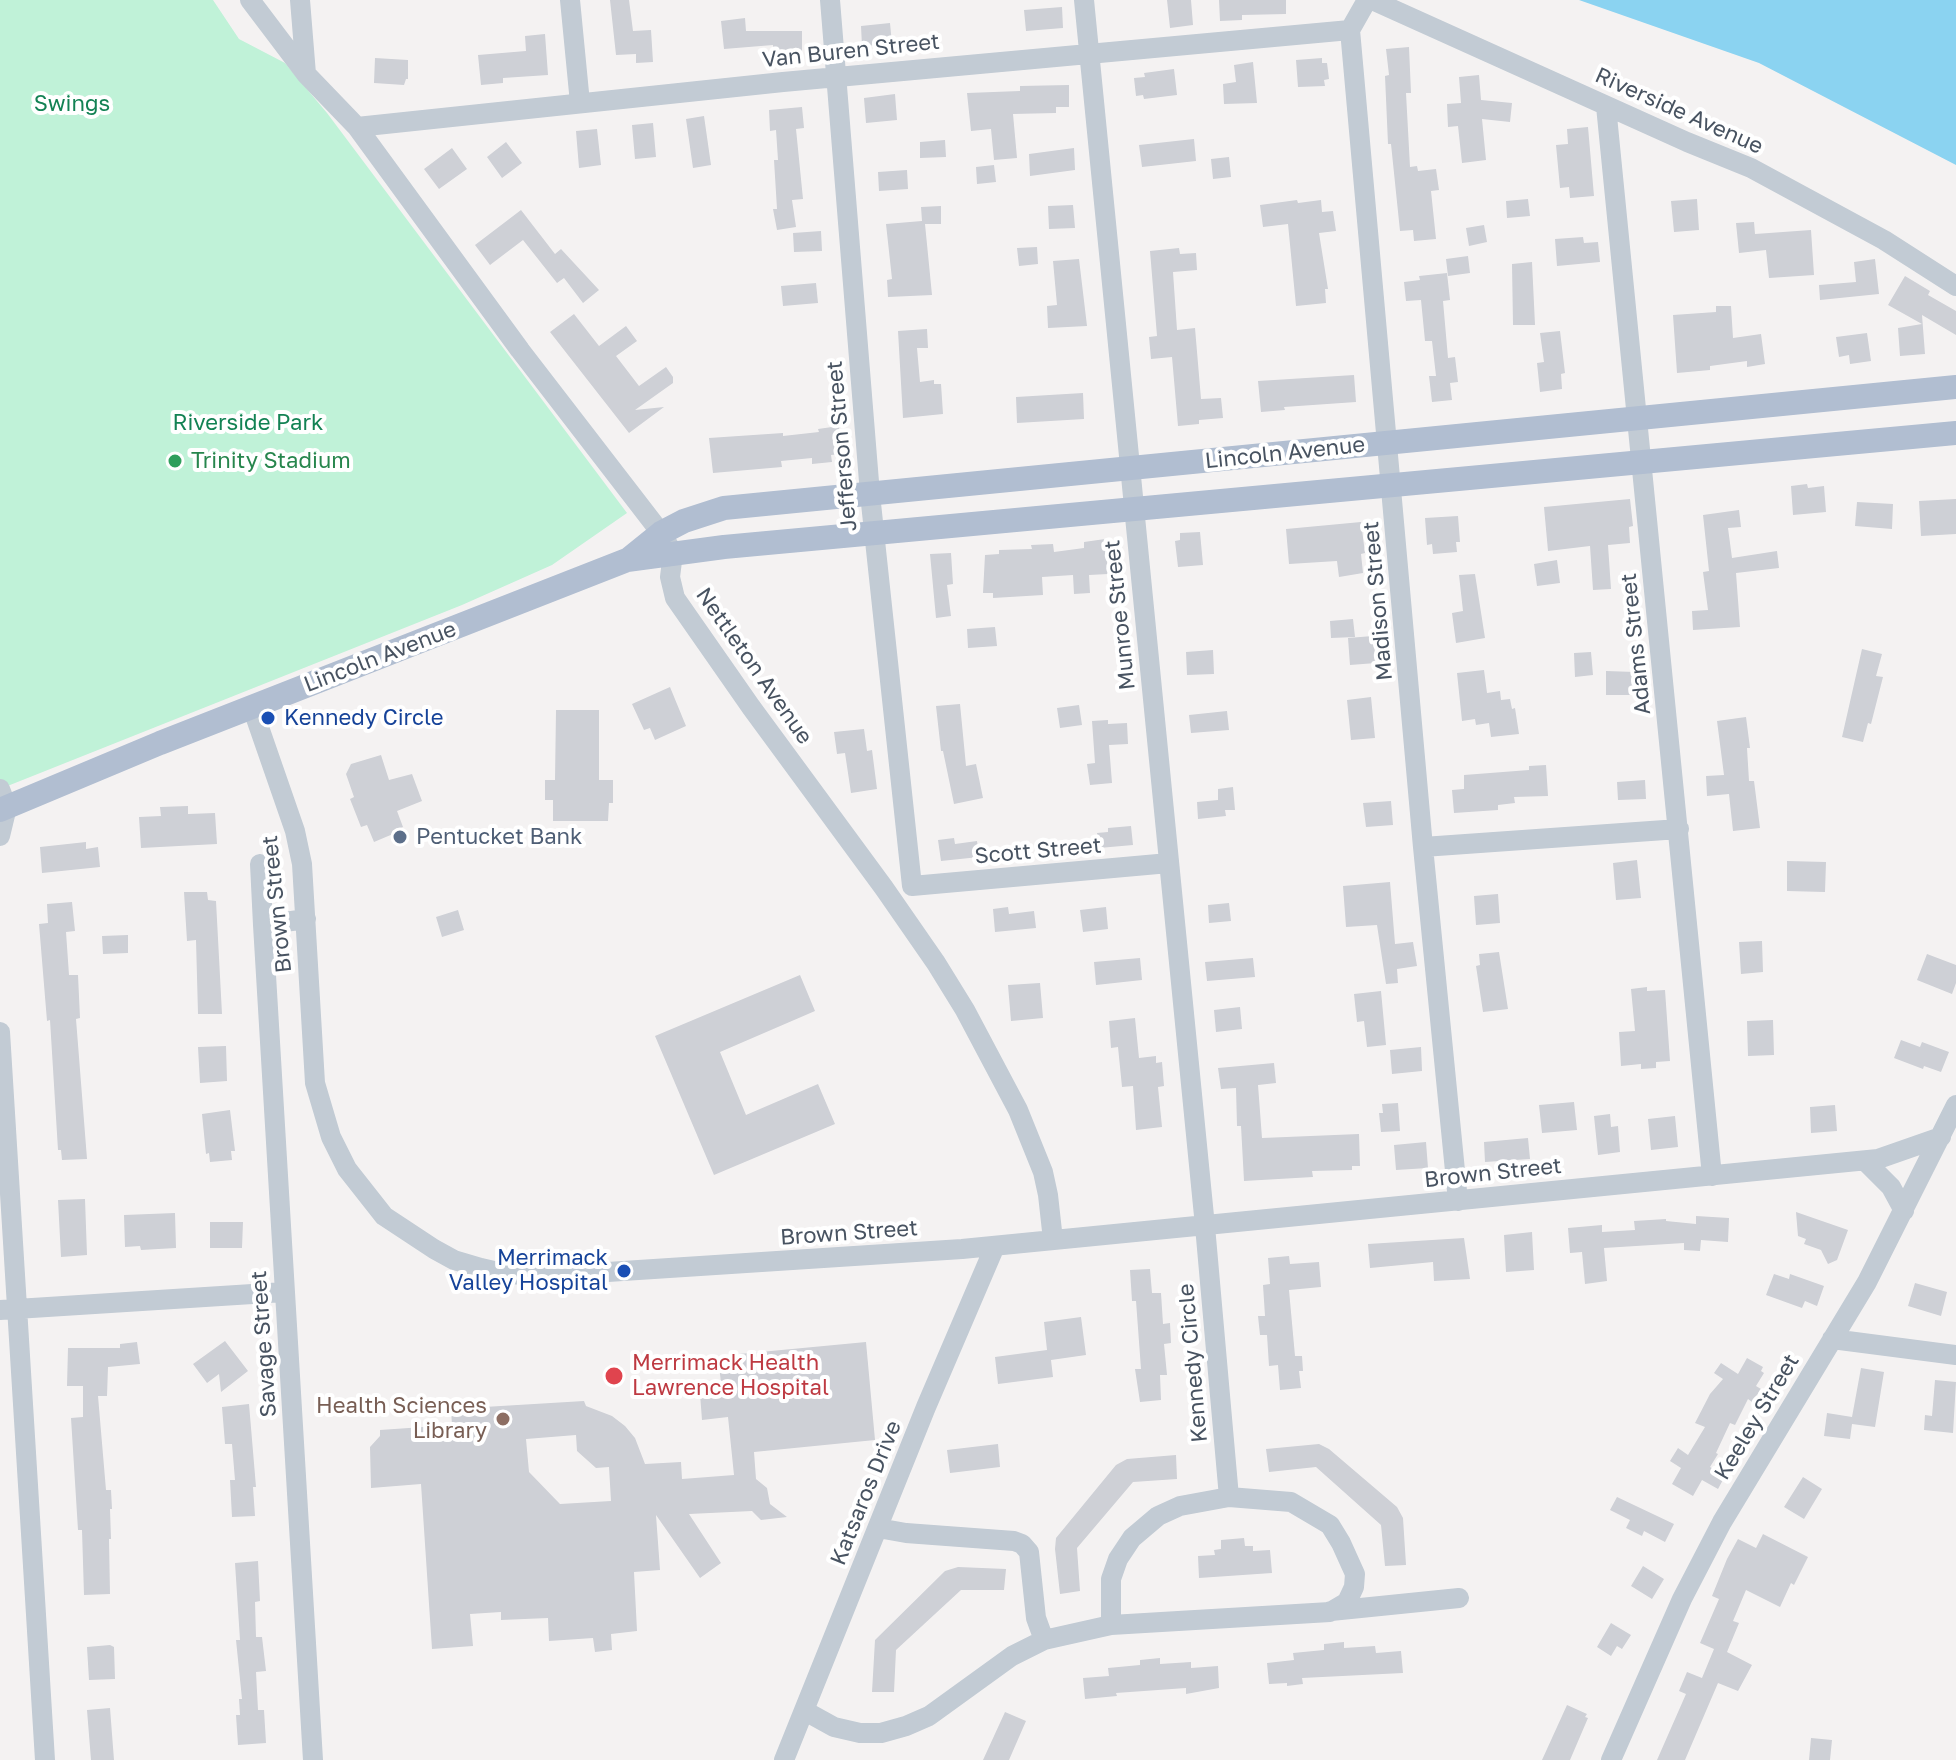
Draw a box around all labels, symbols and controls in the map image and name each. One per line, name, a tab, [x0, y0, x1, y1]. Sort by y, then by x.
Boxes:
street label: Van Buren Street	[761, 29, 941, 73]
street label: Riverside Avenue	[1591, 62, 1767, 160]
park label: Swings	[34, 91, 110, 117]
street label: Jefferson Street	[821, 360, 863, 532]
park label: Riverside Park	[172, 410, 324, 436]
street label: Lincoln Avenue	[1204, 431, 1366, 475]
place label: Trinity Stadium	[191, 448, 351, 474]
marker: Trinity Stadium	[166, 452, 184, 470]
street label: Madison Street	[1358, 520, 1398, 682]
street label: Munroe Street	[1099, 539, 1141, 691]
street label: Adams Street	[1615, 572, 1657, 716]
street label: Nettleton Avenue	[690, 583, 818, 749]
street label: Lincoln Avenue	[300, 616, 460, 698]
place label: Kennedy Circle	[284, 705, 443, 731]
marker: Kennedy Circle	[259, 709, 277, 727]
place label: Pentucket Bank	[416, 824, 583, 850]
marker: Pentucket Bank	[391, 828, 409, 846]
street label: Scott Street	[973, 832, 1103, 870]
street label: Brown Street	[257, 834, 297, 974]
street label: Brown Street	[1423, 1153, 1563, 1193]
street label: Brown Street	[779, 1215, 919, 1251]
place label: Merrimack Valley Hospital	[449, 1245, 608, 1296]
marker: Merrimack Valley Hospital	[615, 1262, 633, 1280]
street label: Savage Street	[246, 1270, 282, 1418]
street label: Kennedy Circle	[1173, 1282, 1213, 1444]
street label: Keeley Street	[1709, 1349, 1805, 1485]
place label: Merrimack Health Lawrence Hospital	[632, 1350, 829, 1402]
marker: Merrimack Health Lawrence Hospital	[603, 1365, 625, 1387]
place label: Health Sciences Library	[316, 1393, 487, 1444]
marker: Health Sciences Library	[494, 1410, 512, 1428]
street label: Katsaros Drive	[825, 1417, 907, 1569]

